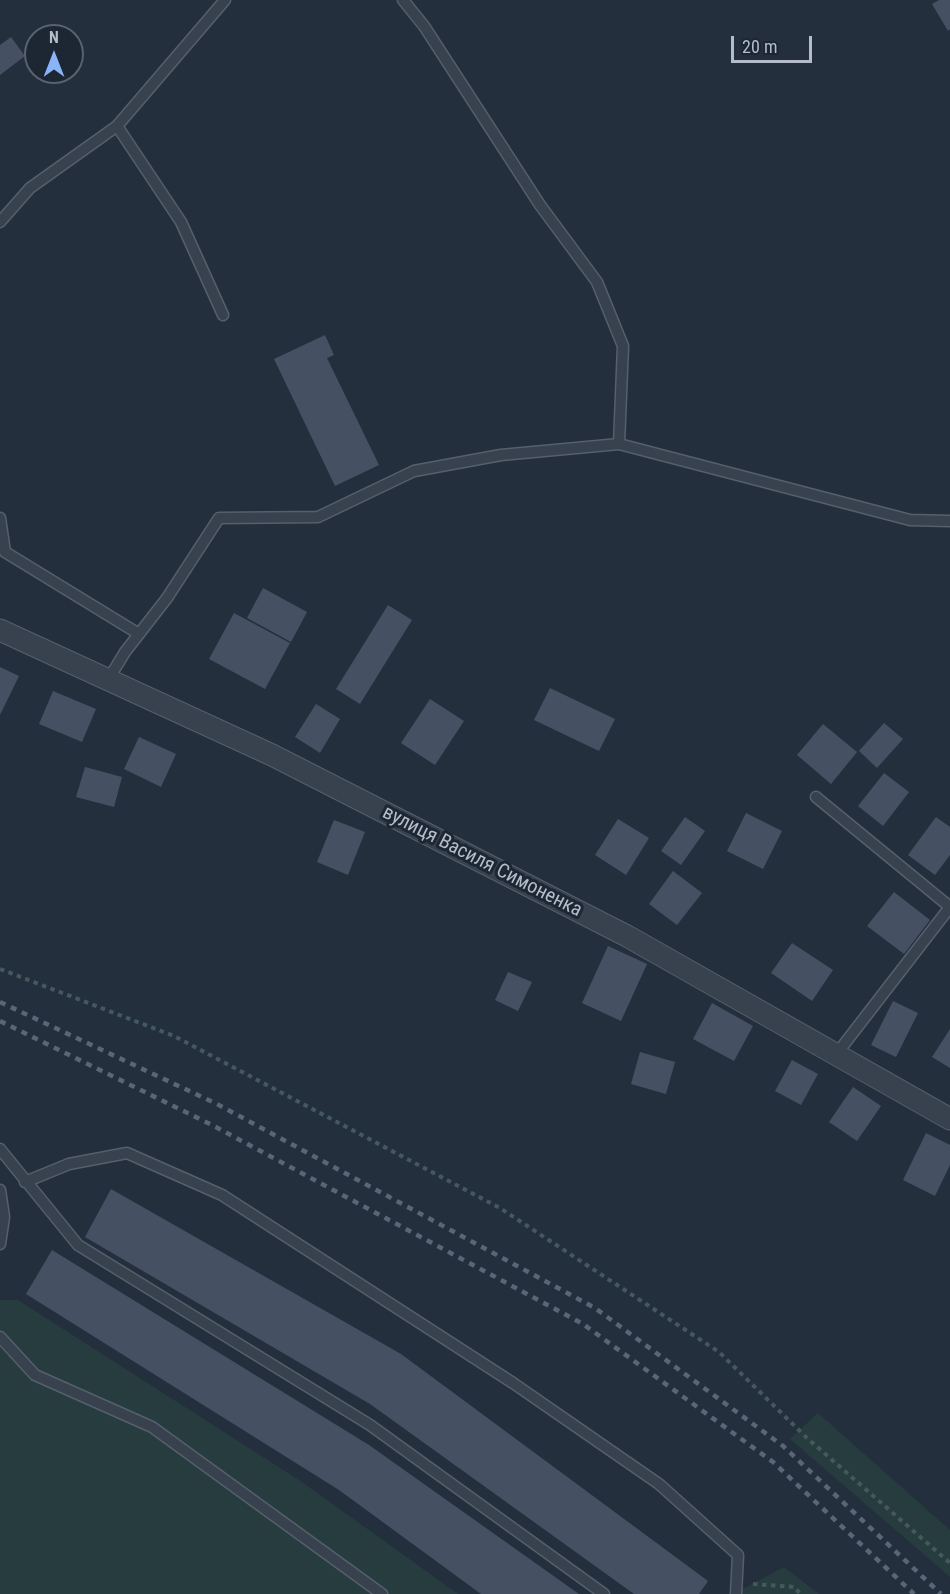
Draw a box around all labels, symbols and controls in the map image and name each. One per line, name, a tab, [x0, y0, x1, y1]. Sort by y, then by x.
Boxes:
north arrow	[24, 24, 84, 84]
scale bar	[734, 24, 815, 62]
text: N	[49, 28, 59, 47]
text: 20 m	[742, 36, 777, 57]
street label: вулиця Василя Симоненка	[378, 801, 586, 923]

